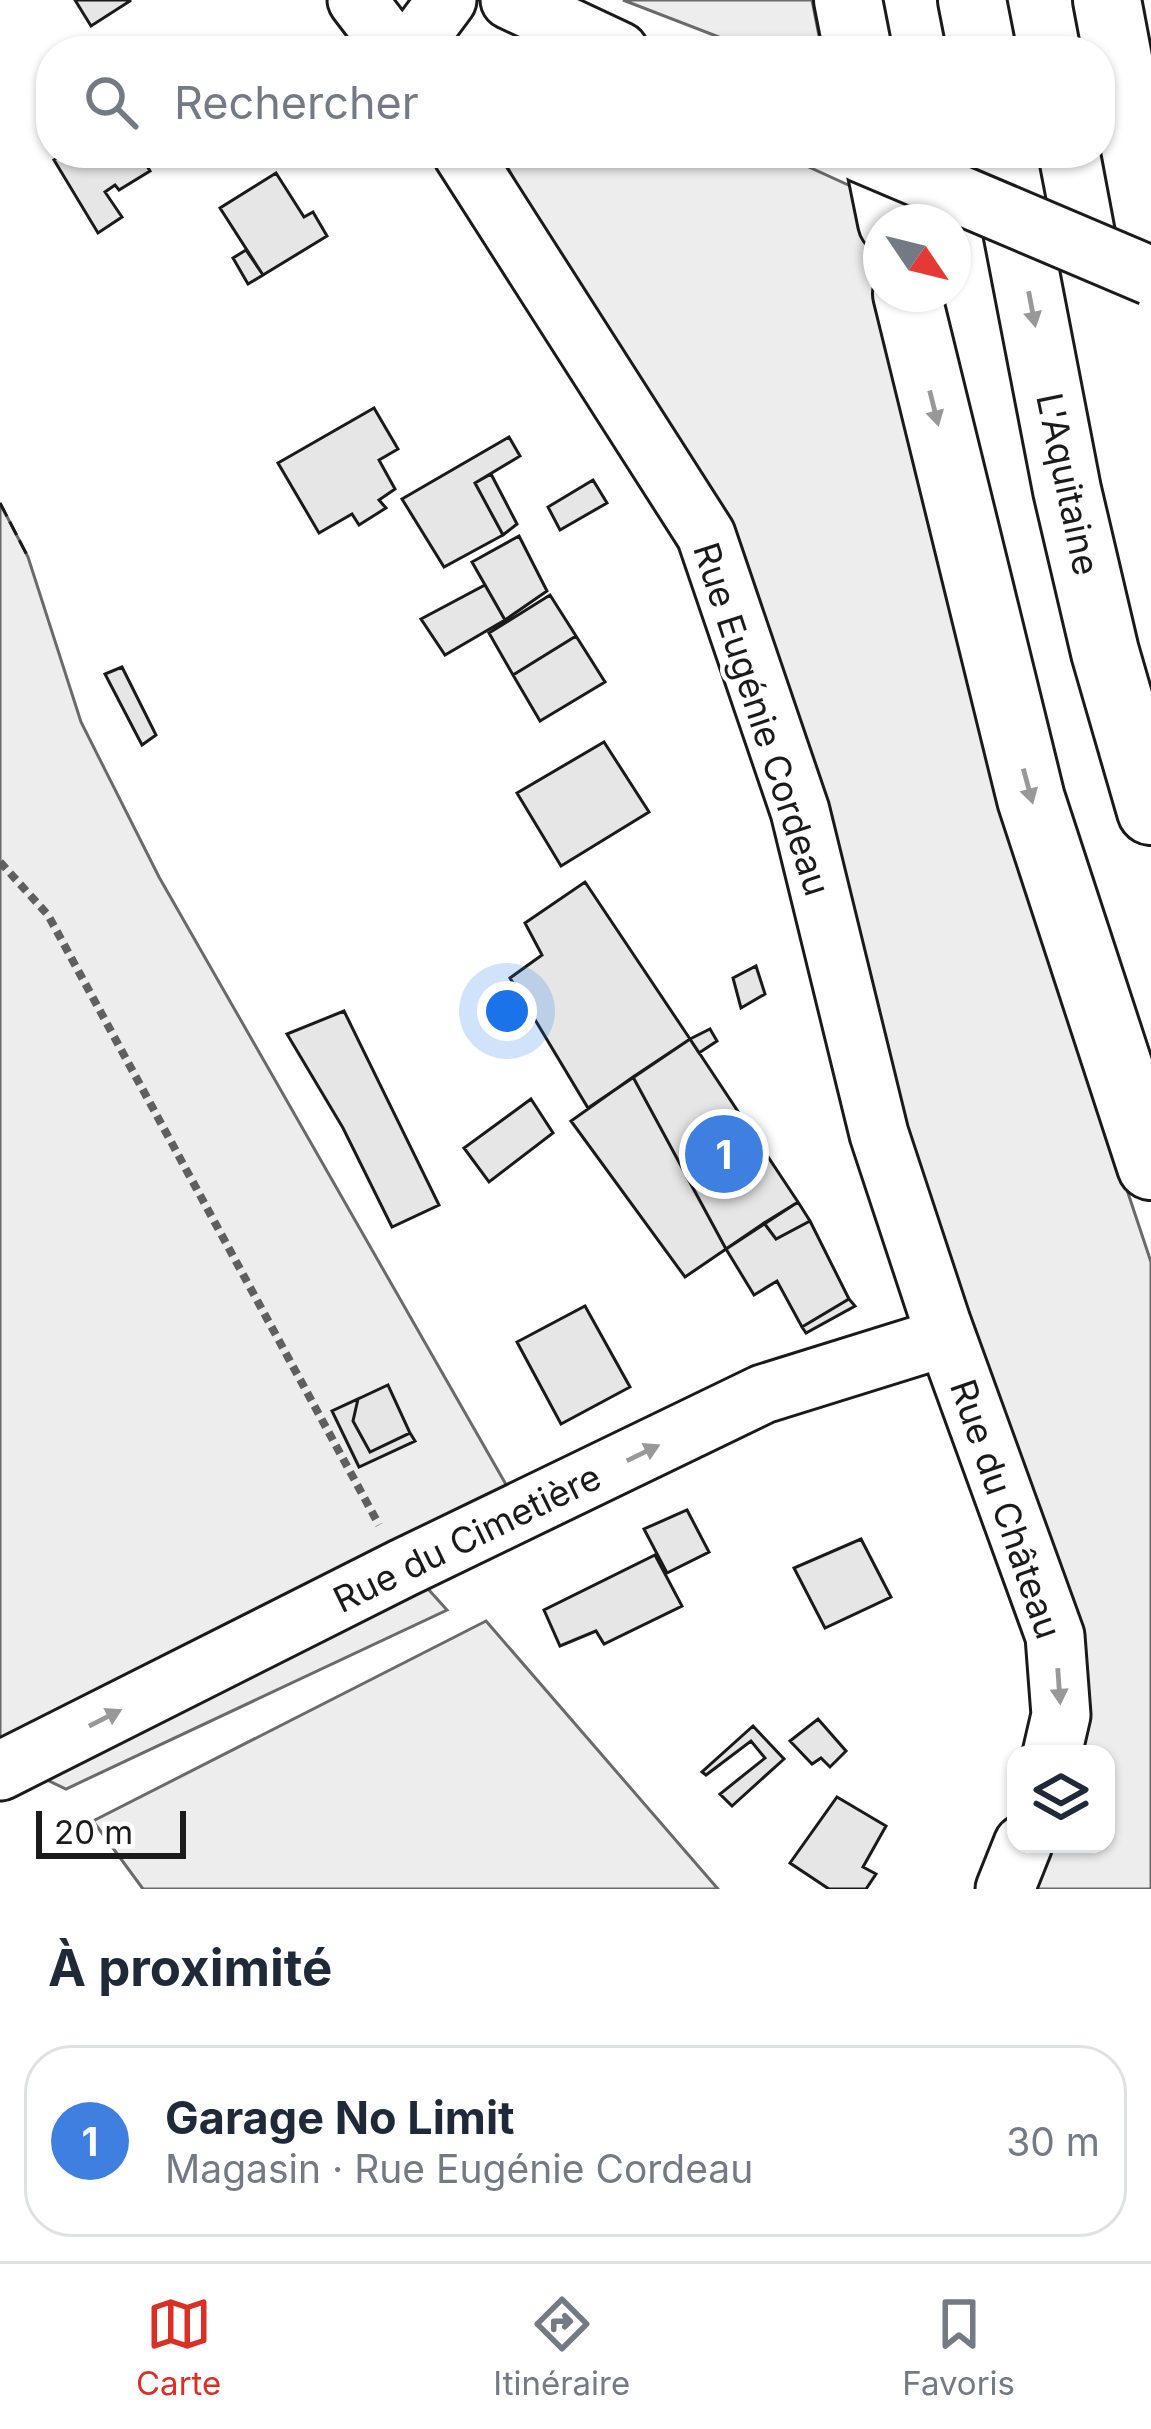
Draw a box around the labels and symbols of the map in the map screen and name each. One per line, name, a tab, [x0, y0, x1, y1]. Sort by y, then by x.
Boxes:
north arrow	[863, 204, 971, 312]
one-way arrow	[1023, 291, 1042, 328]
one-way arrow	[925, 389, 944, 426]
street label: L'Aquitaine	[1027, 389, 1109, 579]
street label: Rue Eugénie Cordeau	[684, 537, 840, 901]
one-way arrow	[1020, 768, 1039, 805]
your location	[477, 981, 537, 1041]
pin: 1	[685, 1109, 763, 1199]
street label: Rue du Château	[941, 1374, 1071, 1644]
one-way arrow	[625, 1443, 660, 1463]
street label: Rue du Cimetière	[326, 1454, 608, 1622]
one-way arrow	[1050, 1668, 1069, 1705]
one-way arrow	[87, 1709, 122, 1729]
scale bar	[36, 1805, 186, 1858]

